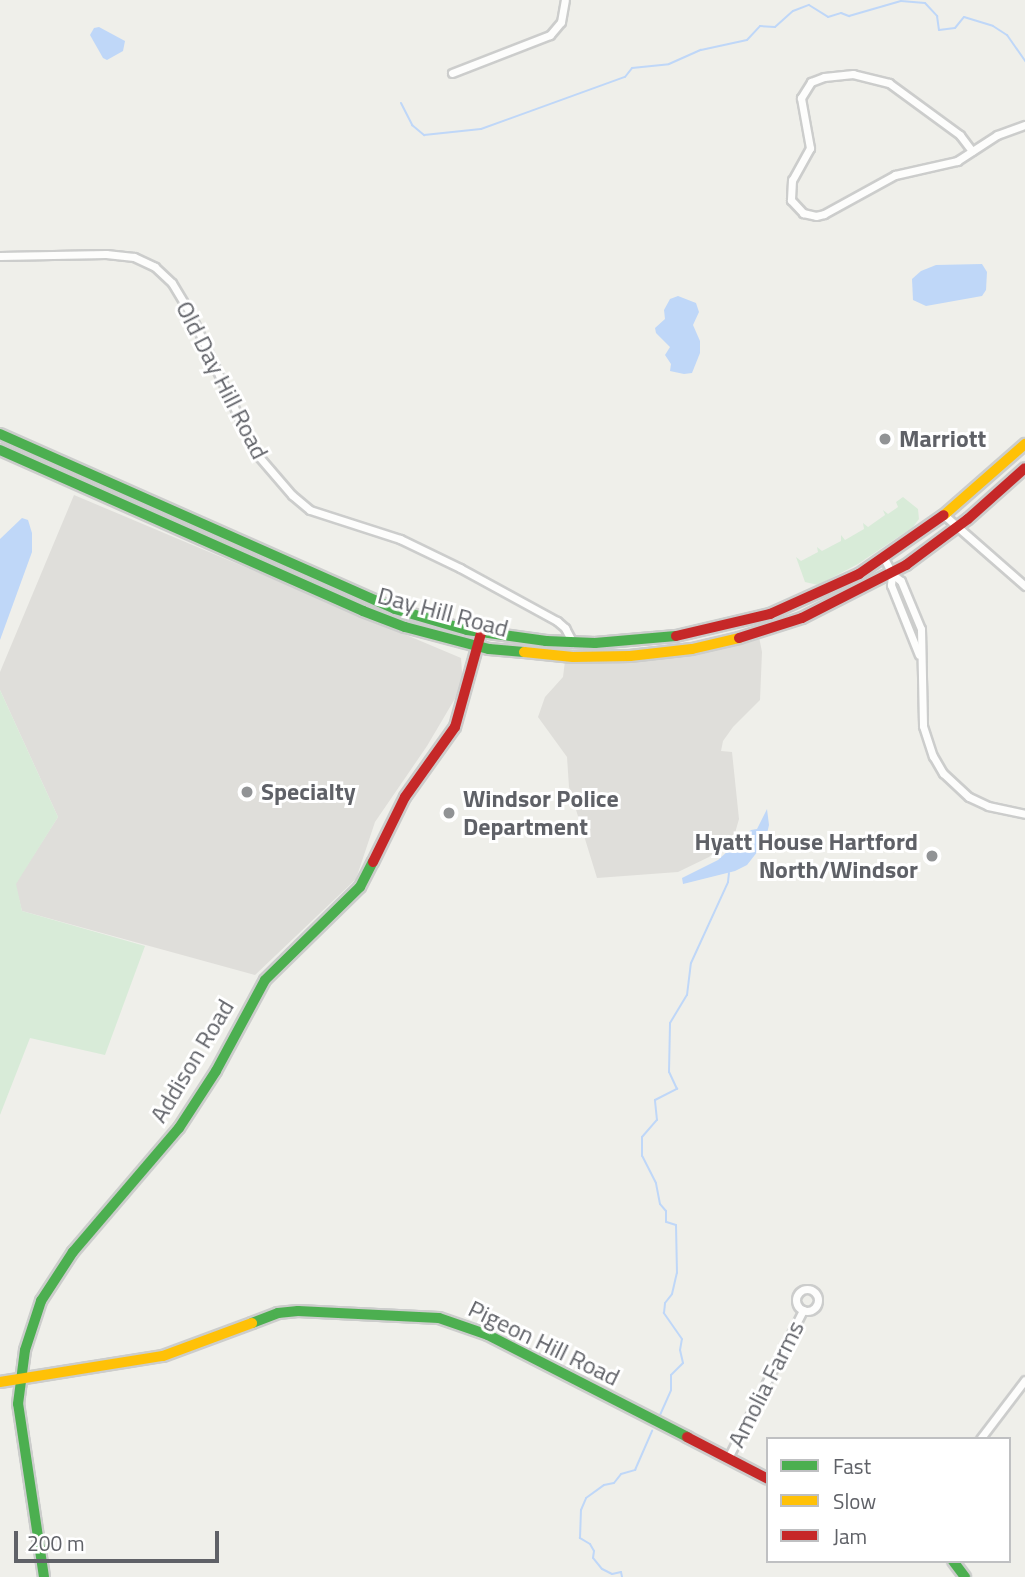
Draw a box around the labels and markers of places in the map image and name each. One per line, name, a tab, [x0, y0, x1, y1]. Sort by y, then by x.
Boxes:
place label: Marriott	[899, 425, 986, 453]
marker: Marriott	[877, 431, 893, 447]
place label: Specialty	[261, 778, 356, 806]
marker: Specialty	[239, 784, 255, 800]
place label: Windsor Police Department	[463, 785, 619, 841]
marker: Windsor Police Department	[441, 805, 457, 821]
place label: Hyatt House Hartford North/Windsor	[694, 828, 918, 884]
marker: Hyatt House Hartford North/Windsor	[924, 848, 940, 864]

